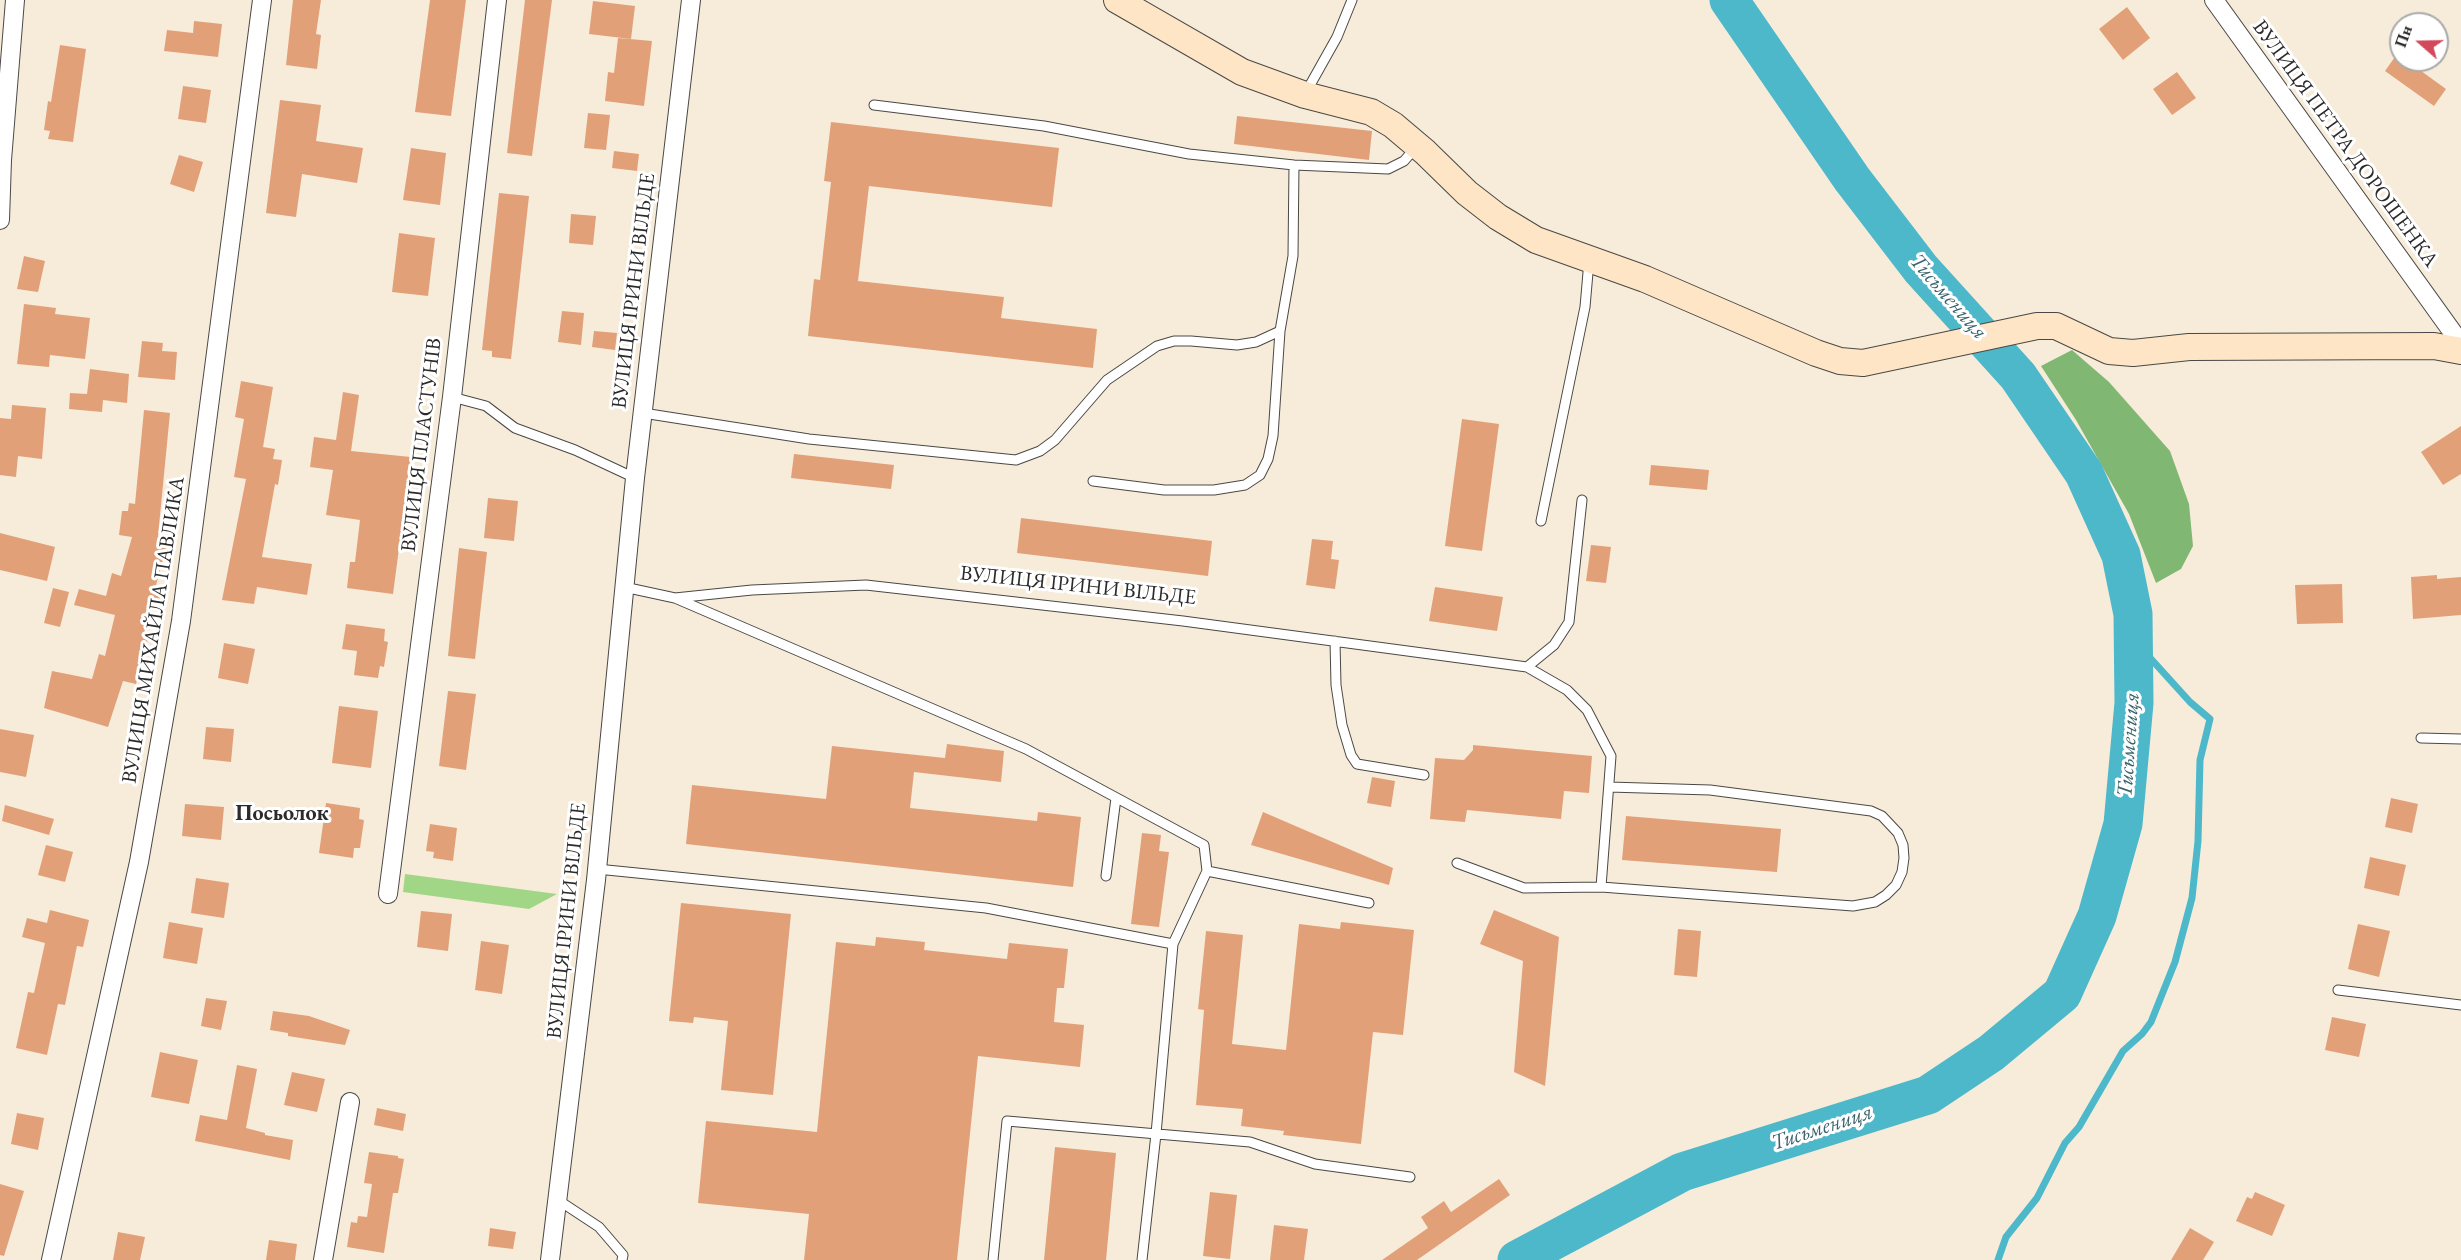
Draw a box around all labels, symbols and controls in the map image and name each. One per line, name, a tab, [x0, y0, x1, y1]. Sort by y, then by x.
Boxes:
north arrow	[2389, 12, 2449, 72]
street label: ВУЛИЦЯ ПЕТРА ДОРОШЕНКА	[2247, 15, 2443, 273]
text: Пн	[2390, 22, 2417, 50]
street label: ВУЛИЦЯ ІРИНИ ВІЛЬДЕ	[607, 172, 661, 410]
water label: Тисьмениця	[1904, 249, 1992, 345]
street label: ВУЛИЦЯ ПЛАСТУНІВ	[396, 337, 448, 553]
street label: ВУЛИЦЯ МИХАЙЛА ПАВЛИКА	[117, 475, 191, 785]
street label: ВУЛИЦЯ ІРИНИ ВІЛЬДЕ	[959, 561, 1197, 611]
water label: Тисьмениця	[2112, 692, 2146, 798]
district label: Посьолок	[235, 801, 329, 827]
street label: ВУЛИЦЯ ІРИНИ ВІЛЬДЕ	[542, 802, 592, 1040]
water label: Тисьмениця	[1768, 1099, 1876, 1157]

